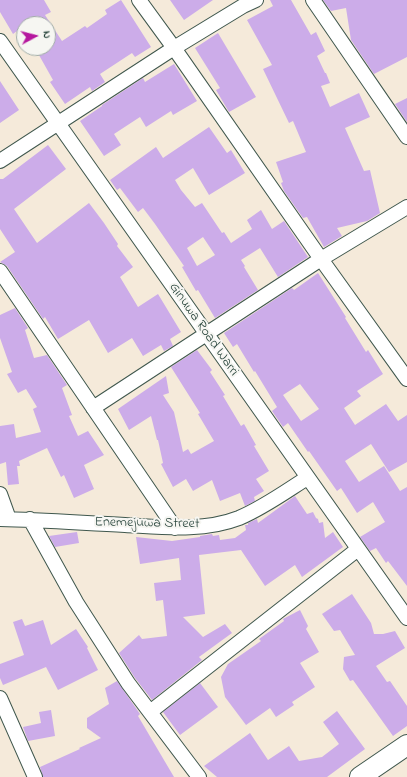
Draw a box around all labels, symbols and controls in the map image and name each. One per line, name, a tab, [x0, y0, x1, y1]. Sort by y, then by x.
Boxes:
north arrow	[16, 16, 56, 56]
text: N	[39, 30, 55, 39]
street label: Ginuwa Road Warri	[165, 280, 241, 380]
street label: Enemejuwa Street	[94, 515, 200, 533]

